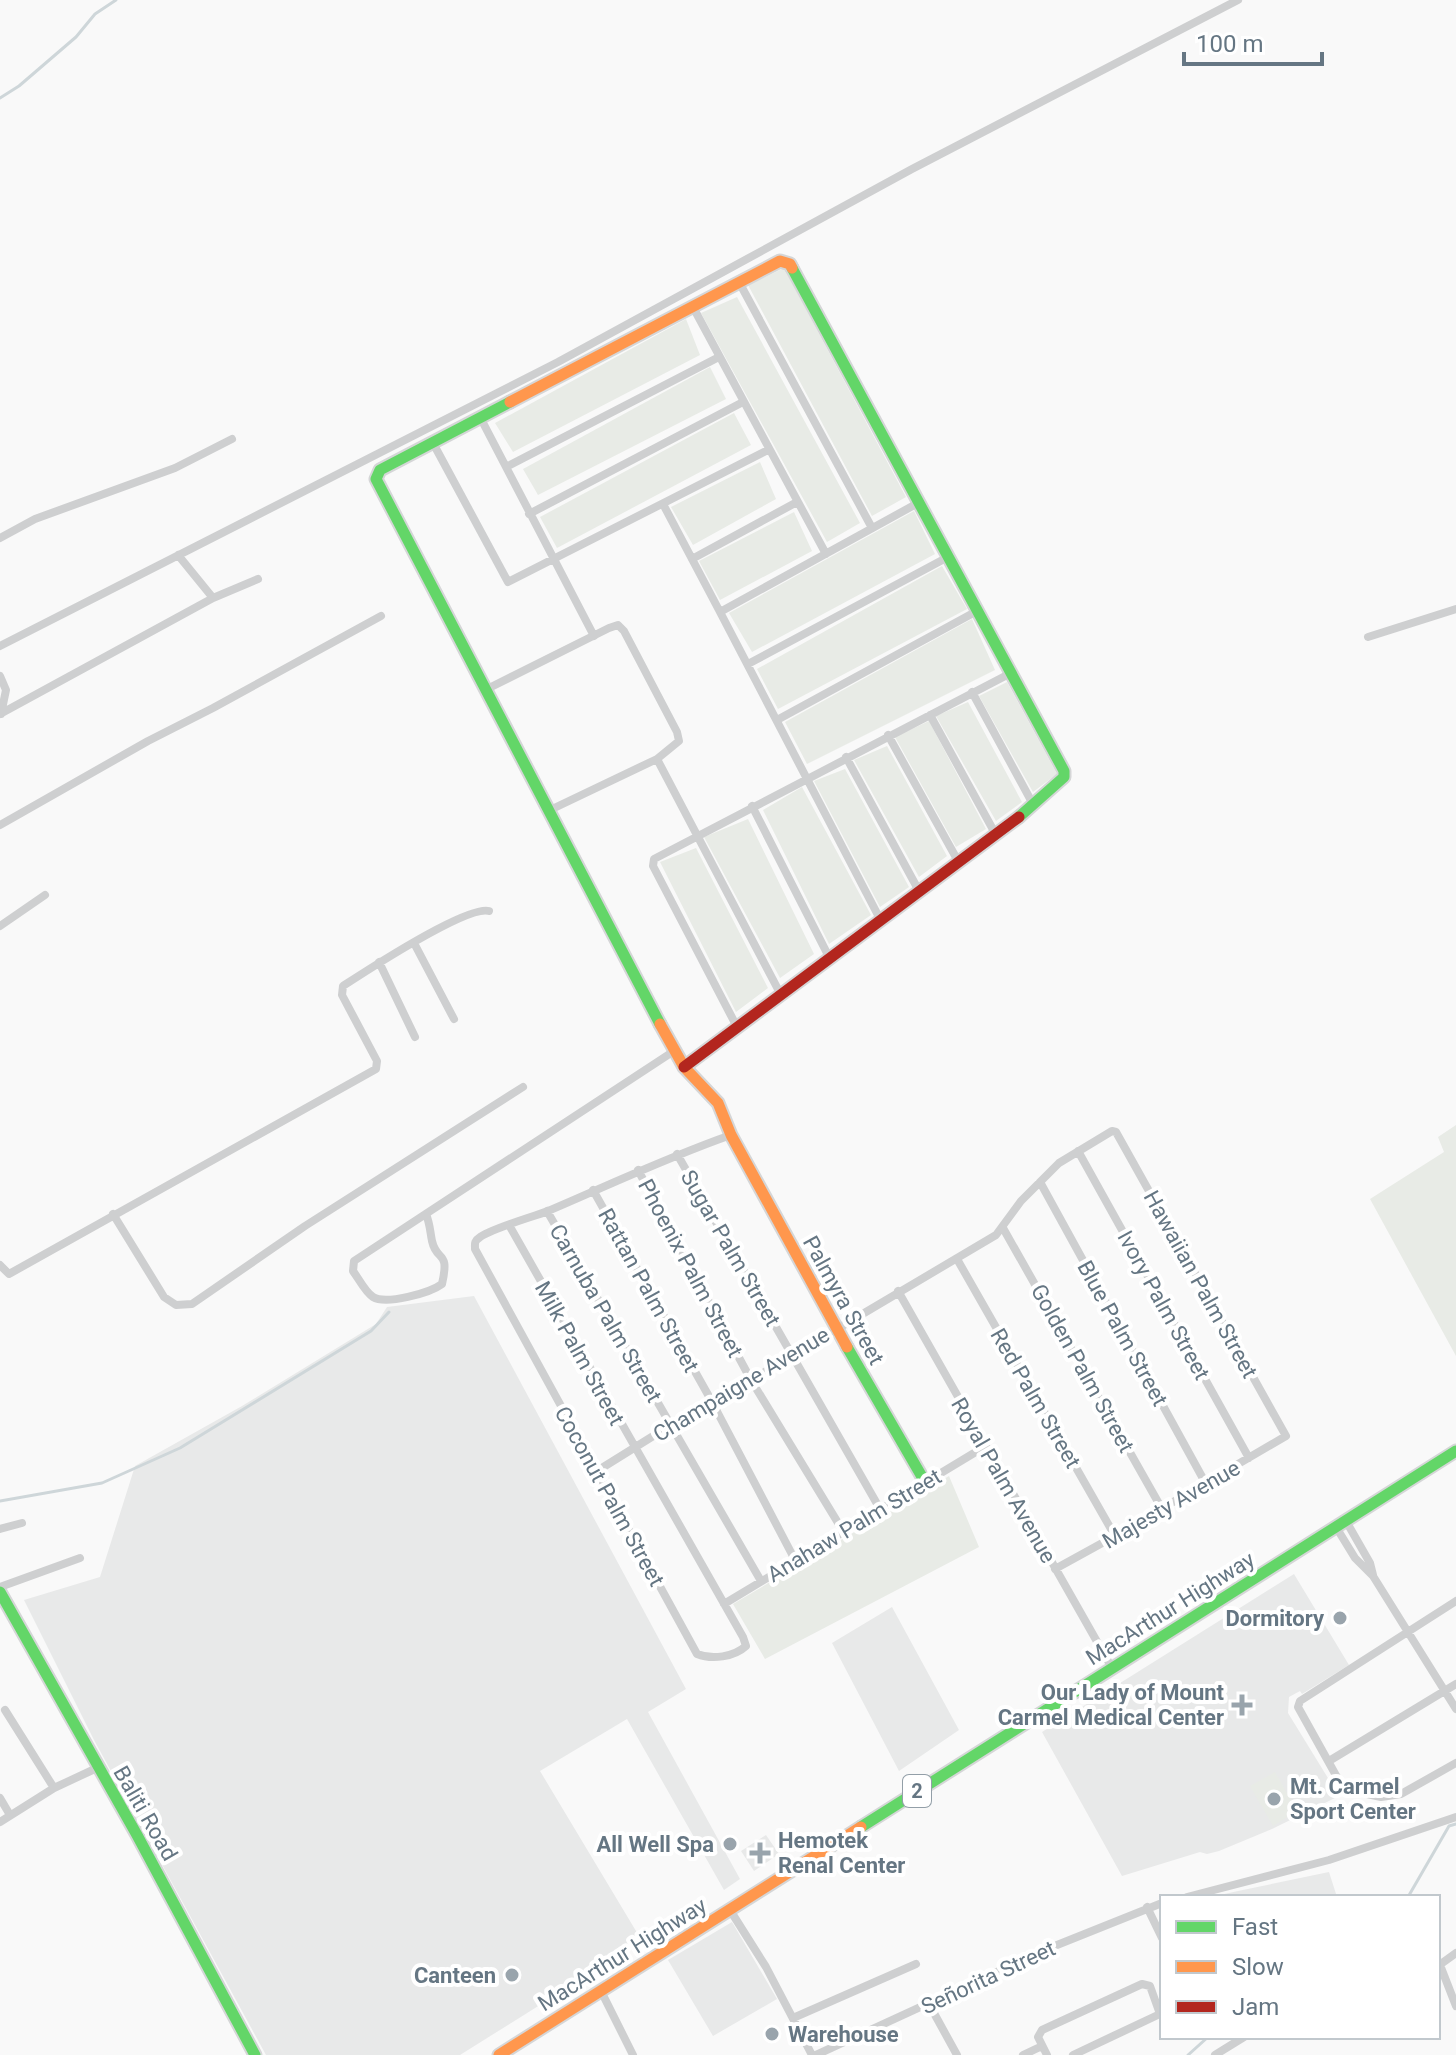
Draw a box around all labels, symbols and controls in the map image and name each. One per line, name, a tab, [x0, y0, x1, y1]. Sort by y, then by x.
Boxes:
scale bar	[1184, 16, 1322, 66]
text: 100 m	[1196, 30, 1263, 58]
street label: Sugar Palm Street	[676, 1166, 785, 1331]
street label: Phoenix Palm Street	[633, 1175, 748, 1361]
street label: Hawaiian Palm Street	[1139, 1186, 1262, 1382]
street label: Rattan Palm Street	[593, 1204, 704, 1376]
street label: Carnuba Palm Street	[544, 1220, 667, 1407]
street label: Ivory Palm Street	[1112, 1226, 1215, 1384]
street label: Palmyra Street	[798, 1232, 889, 1369]
street label: Blue Palm Street	[1072, 1256, 1173, 1410]
street label: Milk Palm Street	[530, 1277, 629, 1429]
street label: Golden Palm Street	[1026, 1280, 1139, 1457]
street label: Champaigne Avenue	[649, 1322, 834, 1447]
street label: Red Palm Street	[985, 1324, 1086, 1472]
street label: Royal Palm Avenue	[946, 1393, 1061, 1567]
street label: Coconut Palm Street	[550, 1402, 669, 1591]
street label: Majesty Avenue	[1098, 1455, 1244, 1554]
street label: Anahaw Palm Street	[763, 1464, 946, 1587]
street label: MacArthur Highway	[1082, 1546, 1259, 1670]
place label: Dormitory	[1225, 1606, 1325, 1631]
marker: Dormitory	[1331, 1609, 1349, 1627]
place label: Our Lady of Mount Carmel Medical Center	[998, 1680, 1225, 1730]
marker: Our Lady of Mount Carmel Medical Center	[1231, 1694, 1253, 1716]
street label: Baliti Road	[109, 1762, 183, 1865]
place label: Mt. Carmel Sport Center	[1290, 1774, 1416, 1824]
road number: 2	[903, 1775, 931, 1807]
marker: Mt. Carmel Sport Center	[1265, 1790, 1283, 1808]
place label: Hemotek Renal Center	[778, 1828, 905, 1878]
place label: All Well Spa	[597, 1832, 714, 1857]
marker: All Well Spa	[721, 1835, 739, 1853]
marker: Hemotek Renal Center	[749, 1842, 771, 1864]
street label: MacArthur Highway	[534, 1892, 711, 2016]
legend	[1160, 1895, 1440, 2039]
text: Fast	[1232, 1913, 1278, 1941]
street label: Señorita Street	[917, 1936, 1059, 2019]
text: Slow	[1232, 1953, 1284, 1981]
place label: Canteen	[414, 1963, 496, 1988]
marker: Canteen	[503, 1966, 521, 1984]
text: Jam	[1232, 1993, 1279, 2021]
place label: Warehouse	[788, 2022, 899, 2047]
marker: Warehouse	[763, 2025, 781, 2043]

